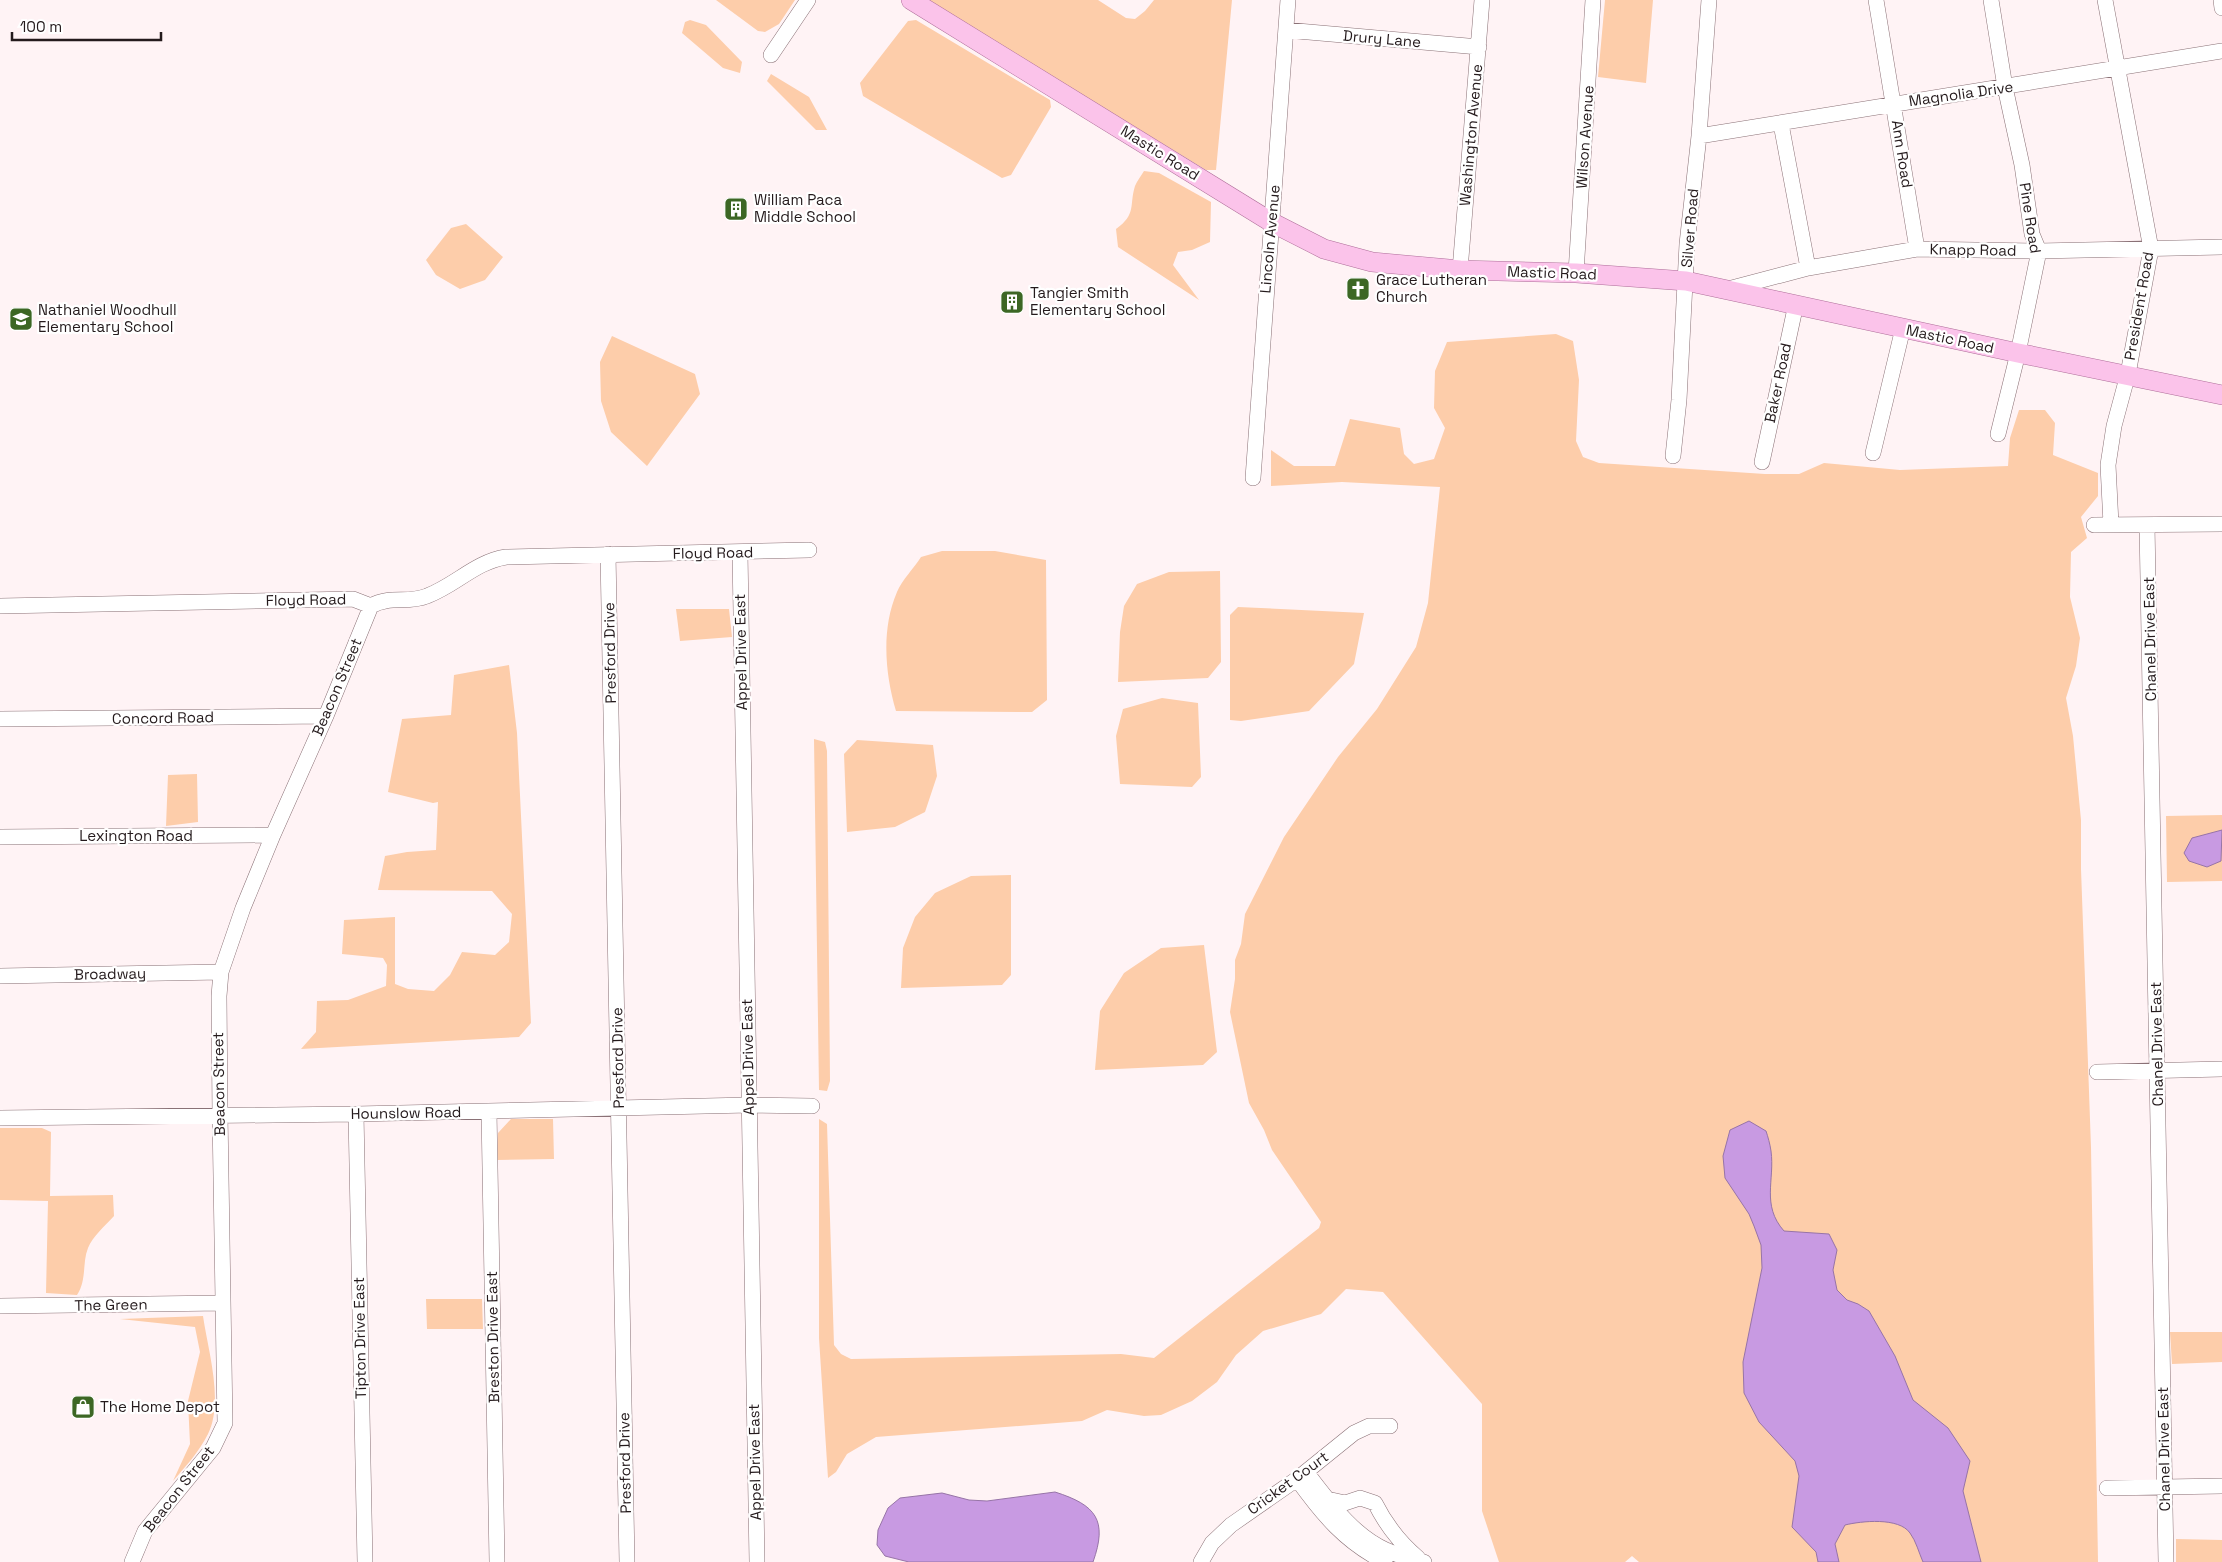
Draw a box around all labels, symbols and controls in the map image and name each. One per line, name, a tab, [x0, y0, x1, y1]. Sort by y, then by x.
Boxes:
scale bar	[12, 10, 161, 42]
text: 100 m	[20, 17, 62, 36]
street label: Drury Lane	[1342, 26, 1422, 51]
street label: Washington Avenue	[1455, 63, 1486, 207]
street label: Magnolia Drive	[1907, 77, 2014, 110]
street label: Wilson Avenue	[1571, 85, 1598, 189]
street label: Ann Road	[1888, 119, 1917, 189]
street label: Mastic Road	[1117, 121, 1203, 184]
street label: Pine Road	[2016, 181, 2045, 255]
street label: Lincoln Avenue	[1255, 184, 1284, 294]
street label: Silver Road	[1677, 188, 1702, 268]
place label: William Paca Middle School	[754, 190, 856, 226]
building icon: William Paca Middle School	[723, 196, 749, 222]
street label: Knapp Road	[1929, 239, 2017, 260]
street label: President Road	[2120, 250, 2157, 362]
street label: Mastic Road	[1507, 261, 1597, 284]
place label: Grace Lutheran Church	[1376, 270, 1487, 306]
church icon: Grace Lutheran Church	[1345, 276, 1371, 302]
place label: Tangier Smith Elementary School	[1030, 283, 1166, 319]
building icon: Tangier Smith Elementary School	[999, 289, 1025, 315]
place label: Nathaniel Woodhull Elementary School	[38, 300, 177, 336]
school or university icon: Nathaniel Woodhull Elementary School	[8, 306, 34, 332]
street label: Mastic Road	[1904, 320, 1996, 357]
street label: Baker Road	[1760, 341, 1795, 425]
street label: Floyd Road	[673, 542, 753, 563]
street label: Chanel Drive East	[2139, 577, 2160, 701]
street label: Floyd Road	[266, 589, 346, 610]
street label: Appel Drive East	[730, 593, 751, 710]
street label: Presford Drive	[599, 602, 620, 704]
street label: Beacon Street	[307, 635, 366, 739]
street label: Concord Road	[112, 707, 214, 728]
street label: Lexington Road	[79, 826, 193, 845]
street label: Broadway	[74, 963, 146, 984]
street label: Chanel Drive East	[2146, 982, 2167, 1106]
street label: Appel Drive East	[737, 998, 758, 1115]
street label: Presford Drive	[607, 1007, 628, 1109]
street label: Beacon Street	[208, 1032, 229, 1136]
street label: Hounslow Road	[350, 1102, 462, 1123]
street label: Breston Drive East	[482, 1271, 503, 1403]
street label: Tipton Drive East	[349, 1277, 370, 1399]
street label: The Green	[74, 1294, 148, 1315]
street label: Chanel Drive East	[2153, 1387, 2174, 1511]
shop icon: The Home Depot	[70, 1394, 96, 1420]
place label: The Home Depot	[100, 1397, 220, 1416]
street label: Appel Drive East	[744, 1403, 765, 1520]
street label: Presford Drive	[614, 1412, 635, 1514]
street label: Beacon Street	[139, 1442, 218, 1536]
street label: Cricket Court	[1243, 1447, 1332, 1518]

